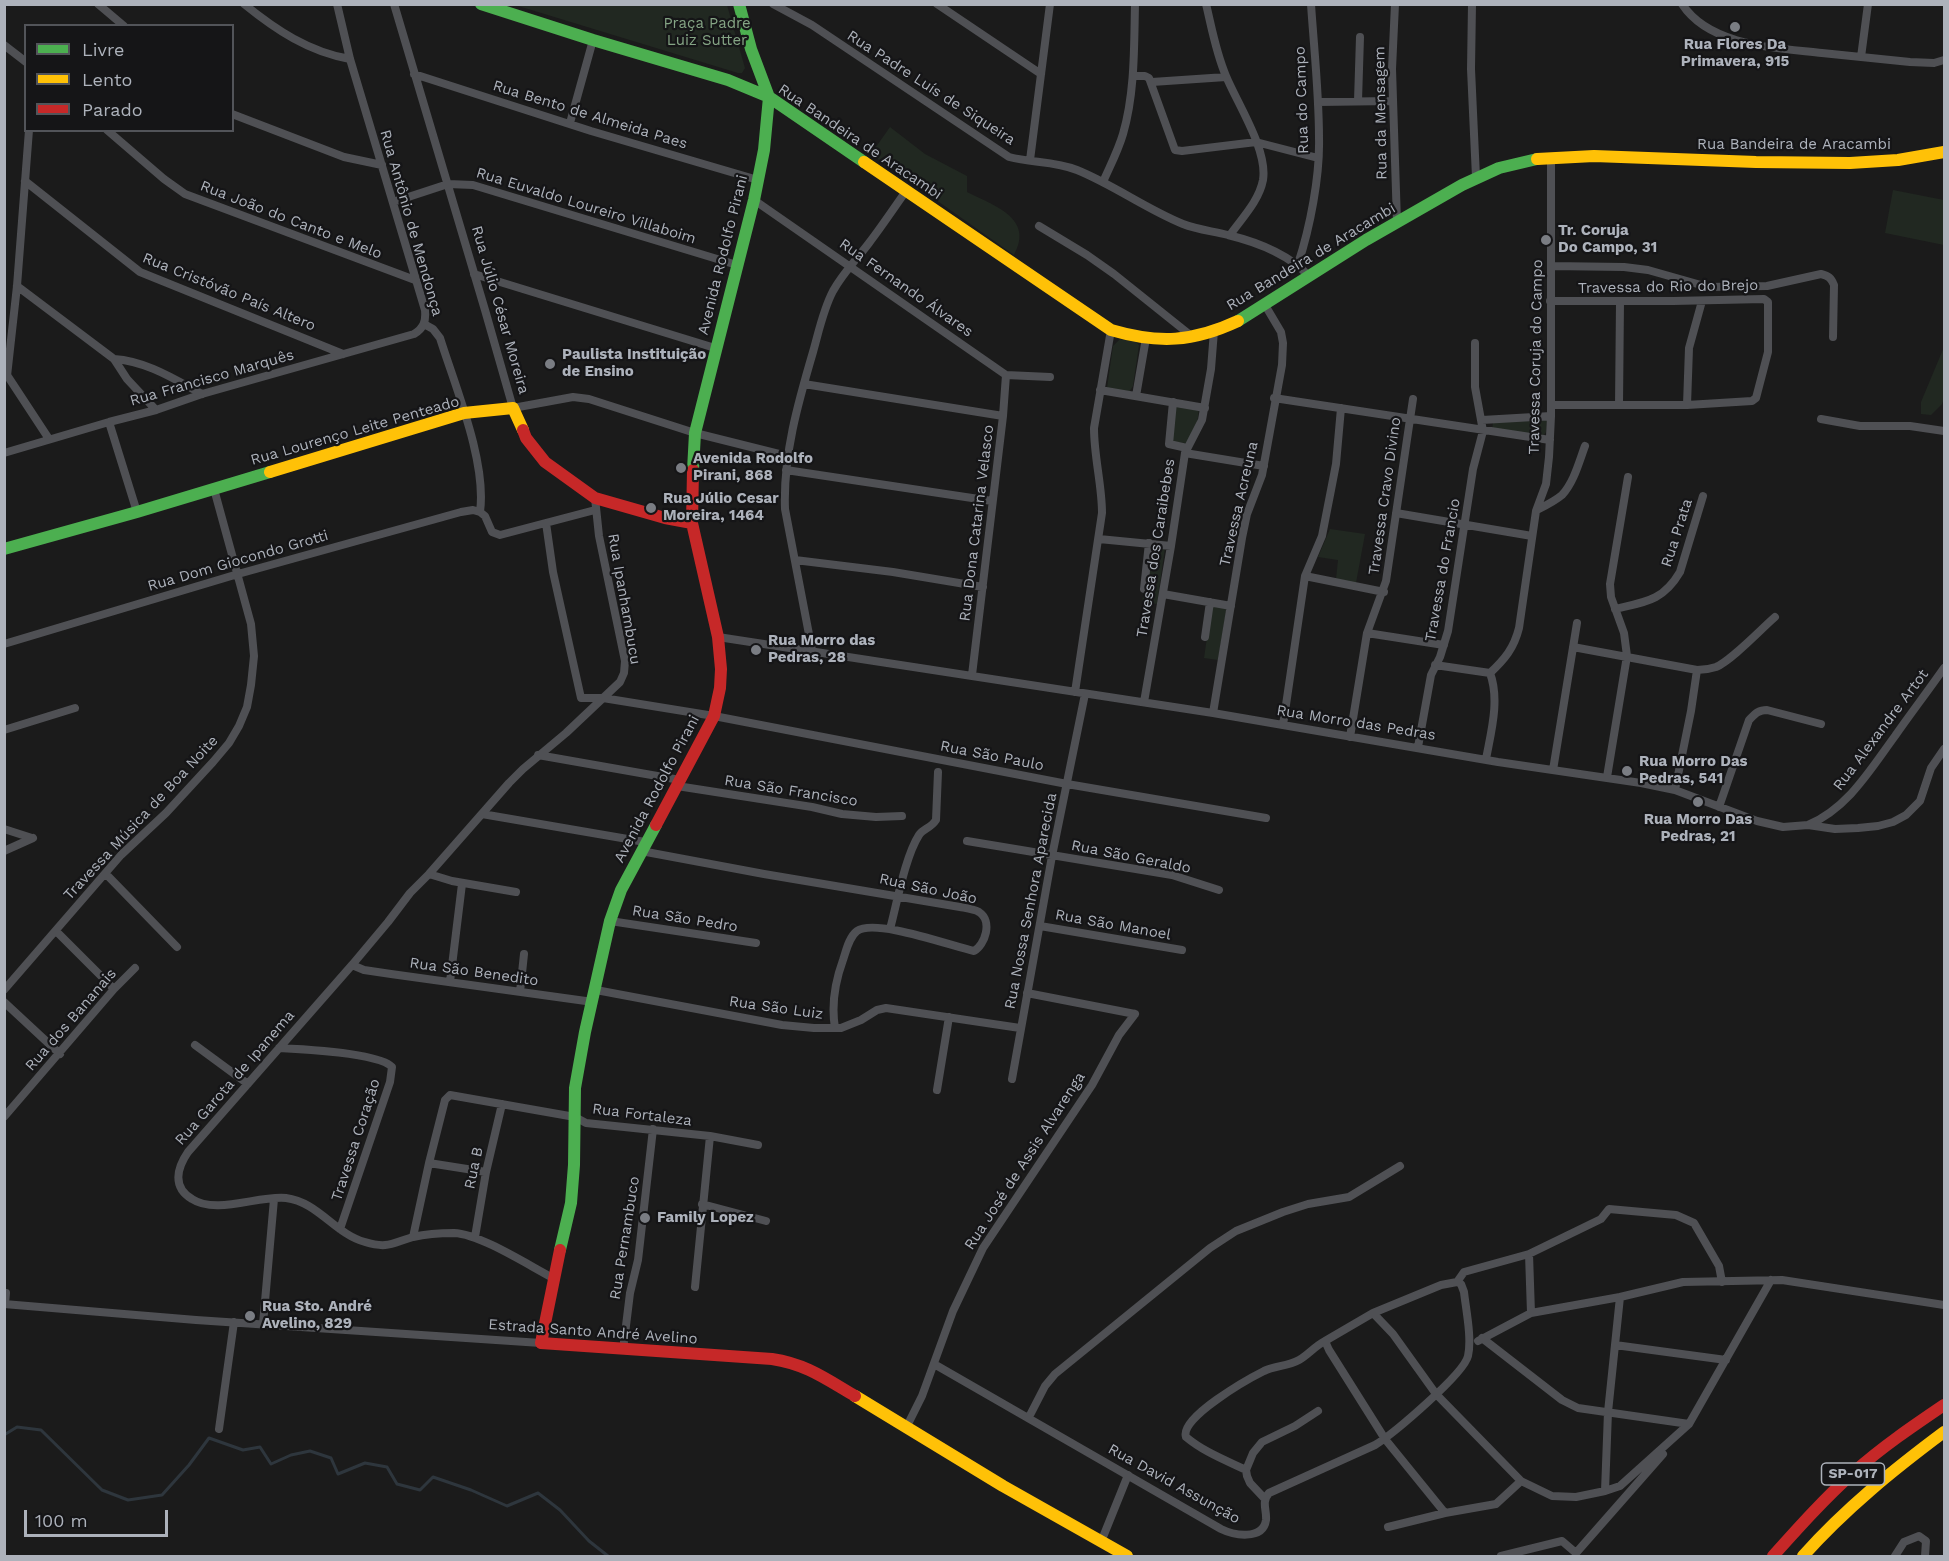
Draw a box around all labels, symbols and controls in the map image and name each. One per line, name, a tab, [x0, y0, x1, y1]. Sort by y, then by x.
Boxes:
park label: Praça Padre Luiz Sutter	[663, 15, 751, 50]
marker: Rua Flores Da Primavera, 915	[1728, 20, 1742, 34]
legend	[24, 24, 234, 132]
street label: Rua Padre Luís de Siqueira	[844, 27, 1018, 149]
place label: Rua Flores Da Primavera, 915	[1681, 36, 1789, 71]
text: Livre	[82, 39, 124, 60]
street label: Rua do Campo	[1291, 46, 1313, 154]
street label: Rua da Mensagem	[1371, 46, 1391, 180]
text: Lento	[82, 69, 132, 90]
street label: Rua Bento de Almeida Paes	[491, 77, 689, 153]
street label: Rua Bandeira de Aracambi	[775, 80, 945, 204]
text: Parado	[82, 99, 143, 120]
street label: Rua Antônio de Mendonça	[376, 128, 446, 318]
street label: Rua Bandeira de Aracambi	[1697, 136, 1891, 154]
street label: Rua Euvaldo Loureiro Villaboim	[474, 164, 698, 248]
street label: Avenida Rodolfo Pirani	[694, 173, 752, 337]
street label: Rua João do Canto e Melo	[198, 177, 384, 263]
street label: Rua Bandeira de Aracambi	[1223, 199, 1399, 315]
place label: Tr. Coruja Do Campo, 31	[1558, 222, 1657, 257]
street label: Rua Júlio César Moreira	[467, 224, 533, 396]
marker: Tr. Coruja Do Campo, 31	[1539, 233, 1553, 247]
street label: Rua Fernando Álvares	[836, 235, 976, 341]
street label: Rua Cristóvão País Altero	[140, 249, 318, 335]
street label: Travessa Coruja do Campo	[1525, 259, 1547, 455]
street label: Travessa do Rio do Brejo	[1578, 276, 1758, 298]
street label: Rua Francisco Marquês	[128, 346, 296, 410]
place label: Paulista Instituição de Ensino	[562, 346, 706, 381]
marker: Paulista Instituição de Ensino	[543, 357, 557, 371]
street label: Rua Lourenço Leite Penteado	[249, 393, 461, 469]
street label: Travessa Cravo Divino	[1365, 416, 1405, 576]
street label: Rua Dona Catarina Velasco	[956, 424, 998, 622]
street label: Travessa Acreuna	[1216, 440, 1262, 568]
place label: Avenida Rodolfo Pirani, 868	[693, 450, 813, 485]
street label: Travessa dos Caraibebes	[1133, 457, 1179, 639]
marker: Avenida Rodolfo Pirani, 868	[674, 461, 688, 475]
place label: Rua Júlio Cesar Moreira, 1464	[663, 490, 779, 525]
street label: Travessa do Francio	[1422, 497, 1464, 643]
street label: Rua Prata	[1658, 497, 1696, 569]
marker: Rua Júlio Cesar Moreira, 1464	[644, 501, 658, 515]
street label: Rua Dom Giocondo Grotti	[146, 527, 330, 595]
street label: Rua Ipanhambucu	[604, 532, 644, 666]
place label: Rua Morro das Pedras, 28	[768, 632, 875, 667]
marker: Rua Morro das Pedras, 28	[749, 643, 763, 657]
street label: Rua Alexandre Artot	[1830, 666, 1932, 794]
street label: Rua Morro das Pedras	[1275, 702, 1437, 744]
street label: Avenida Rodolfo Pirani	[610, 712, 704, 866]
street label: Travessa Música de Boa Noite	[60, 732, 222, 904]
street label: Rua São Paulo	[939, 737, 1045, 775]
place label: Rua Morro Das Pedras, 541	[1639, 753, 1748, 788]
marker: Rua Morro Das Pedras, 541	[1620, 764, 1634, 778]
street label: Rua São Francisco	[723, 772, 859, 810]
street label: Rua Nossa Senhora Aparecida	[1001, 791, 1061, 1011]
marker: Rua Morro Das Pedras, 21	[1691, 795, 1705, 809]
place label: Rua Morro Das Pedras, 21	[1644, 811, 1752, 846]
street label: Rua São Geraldo	[1070, 837, 1192, 877]
street label: Rua São João	[877, 870, 979, 908]
street label: Rua São Pedro	[631, 902, 739, 936]
street label: Rua São Manoel	[1054, 906, 1172, 944]
street label: Rua São Benedito	[408, 954, 540, 990]
street label: Rua dos Bananais	[22, 965, 120, 1075]
street label: Rua São Luiz	[728, 992, 824, 1024]
street label: Rua Garota de Ipanema	[172, 1007, 298, 1149]
street label: Rua José de Assis Alvarenga	[961, 1069, 1089, 1253]
street label: Travessa Coração	[328, 1077, 384, 1203]
street label: Rua Fortaleza	[591, 1100, 693, 1130]
street label: Rua B	[461, 1145, 487, 1191]
street label: Rua Pernambuco	[606, 1175, 644, 1301]
place label: Family Lopez	[657, 1209, 754, 1227]
marker: Family Lopez	[638, 1211, 652, 1225]
place label: Rua Sto. André Avelino, 829	[262, 1298, 372, 1333]
marker: Rua Sto. André Avelino, 829	[243, 1309, 257, 1323]
street label: Estrada Santo André Avelino	[488, 1316, 698, 1348]
street label: Rua David Assunção	[1105, 1440, 1243, 1528]
road number: SP-017	[1822, 1463, 1884, 1485]
scale bar	[27, 1498, 171, 1536]
text: 100 m	[35, 1510, 88, 1531]

